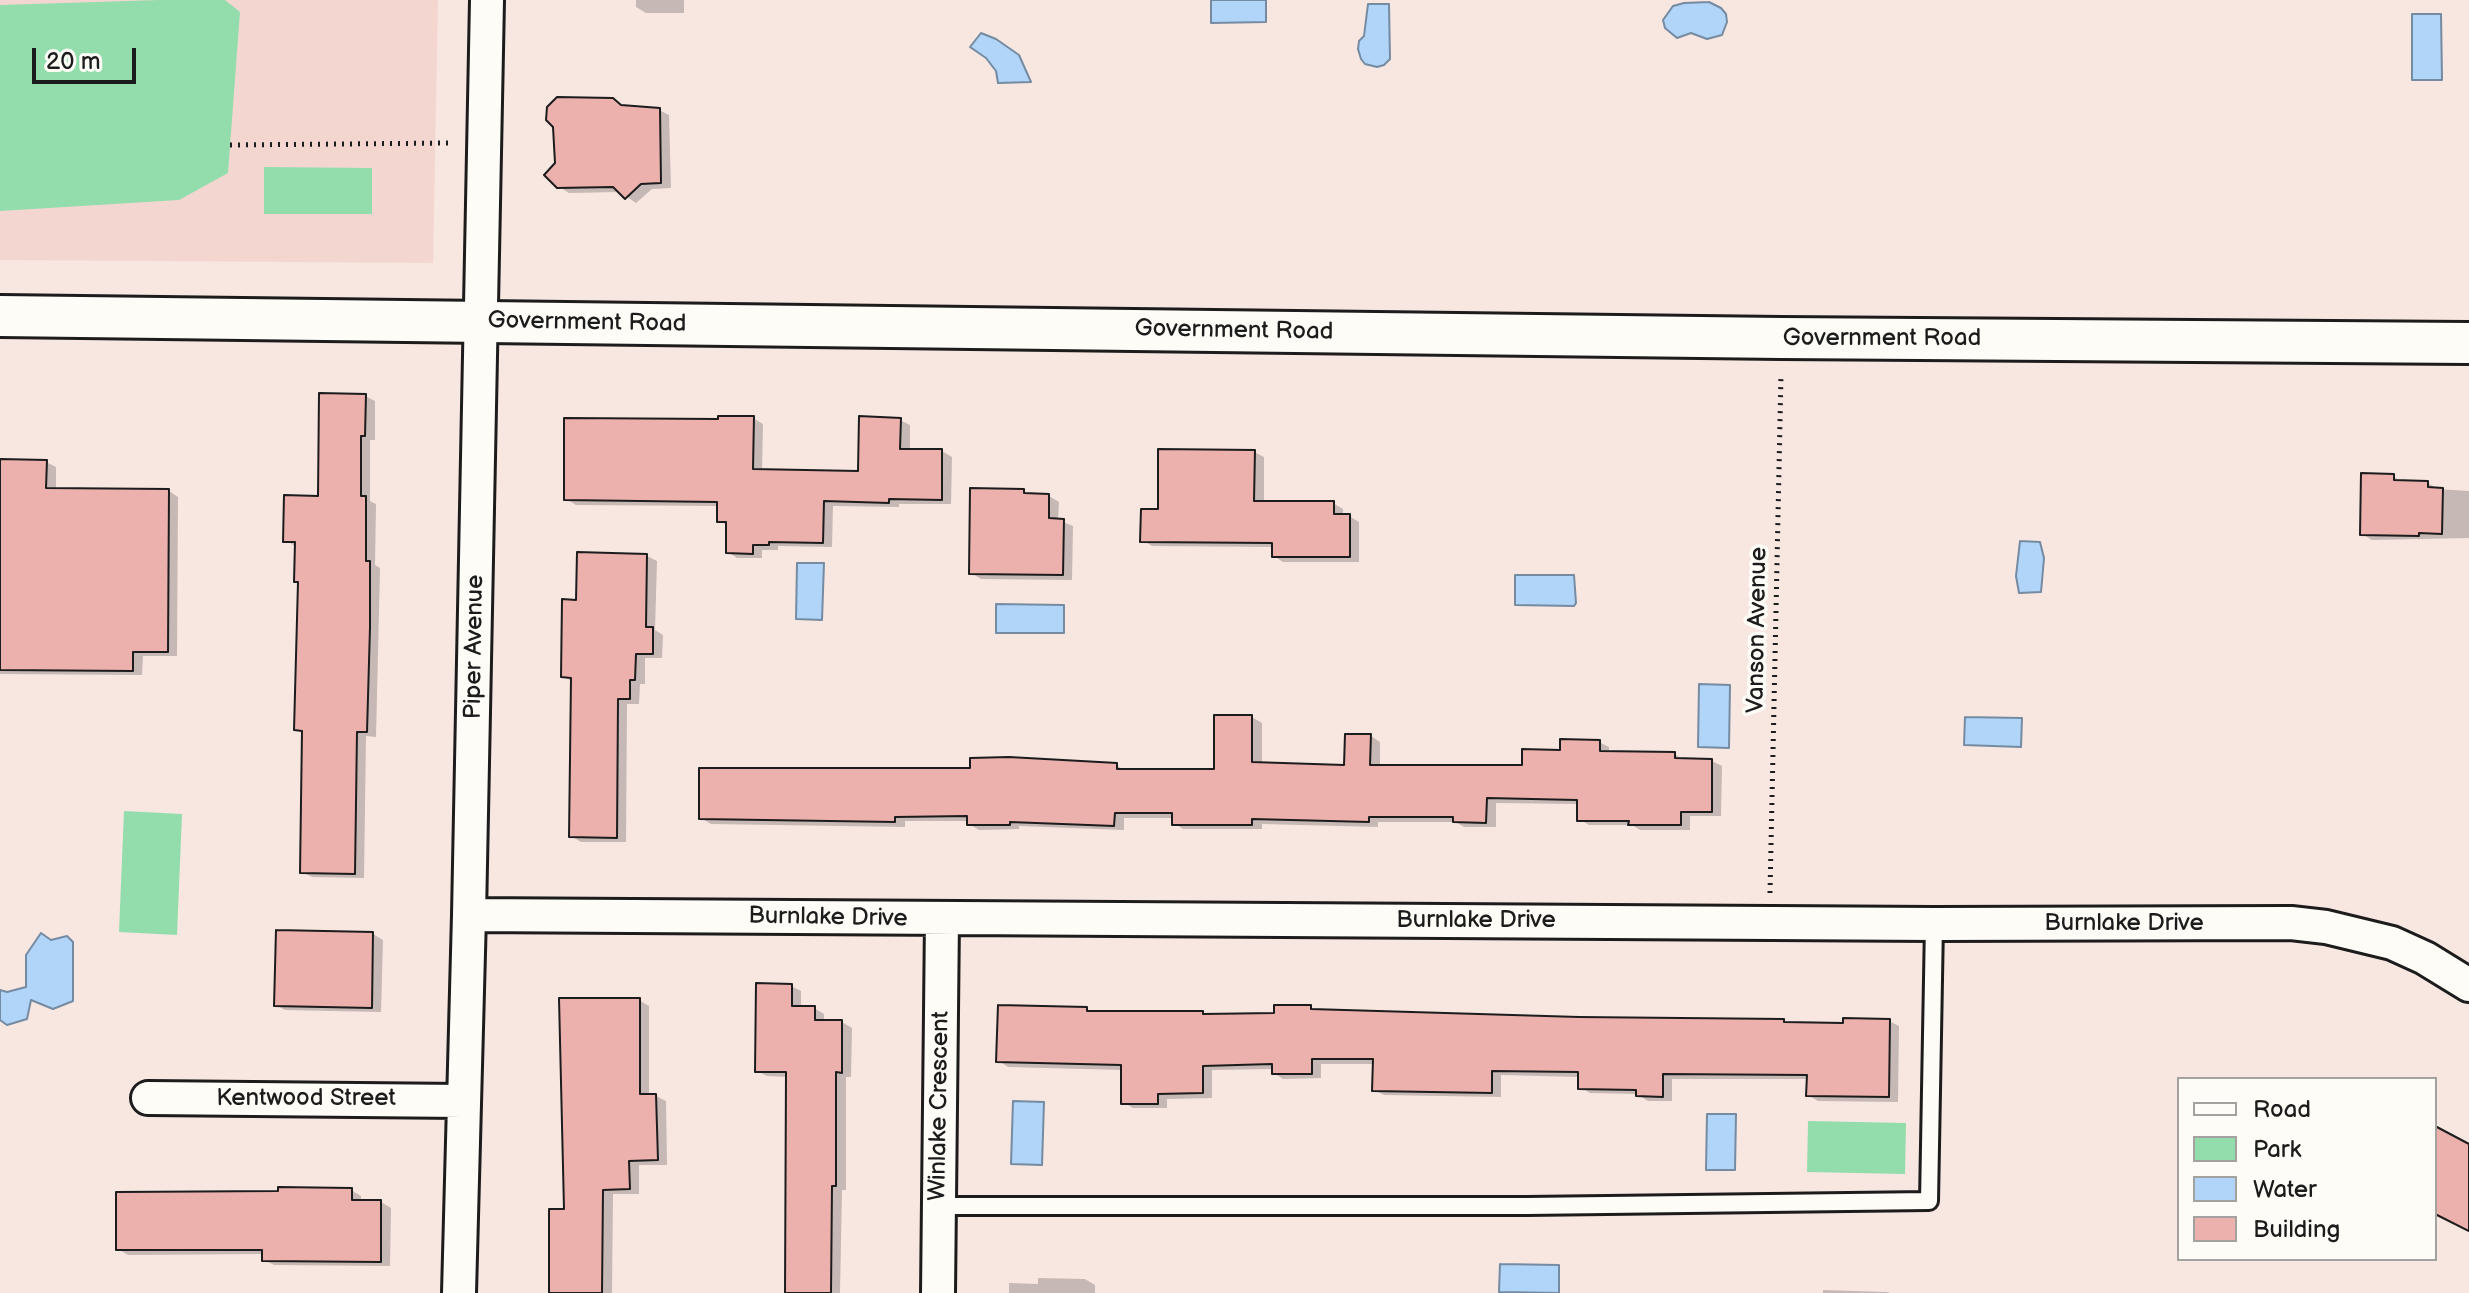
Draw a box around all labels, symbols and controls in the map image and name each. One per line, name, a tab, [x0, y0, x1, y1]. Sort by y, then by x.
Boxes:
scale bar	[36, 32, 140, 82]
text: 20 m	[46, 47, 101, 76]
street label: Government Road	[487, 307, 687, 339]
street label: Government Road	[1134, 315, 1334, 347]
street label: Government Road	[1783, 325, 1981, 353]
street label: Vanson Avenue	[1742, 547, 1774, 713]
street label: Piper Avenue	[459, 574, 491, 720]
street label: Burnlake Drive	[748, 902, 908, 934]
street label: Burnlake Drive	[1396, 907, 1556, 935]
street label: Burnlake Drive	[2044, 910, 2204, 938]
street label: Winlake Crescent	[924, 1011, 956, 1201]
legend	[2177, 1077, 2437, 1261]
street label: Kentwood Street	[216, 1085, 396, 1113]
text: Road	[2253, 1095, 2311, 1124]
text: Park	[2253, 1135, 2301, 1164]
text: Water	[2253, 1175, 2317, 1204]
text: Building	[2253, 1215, 2340, 1244]

